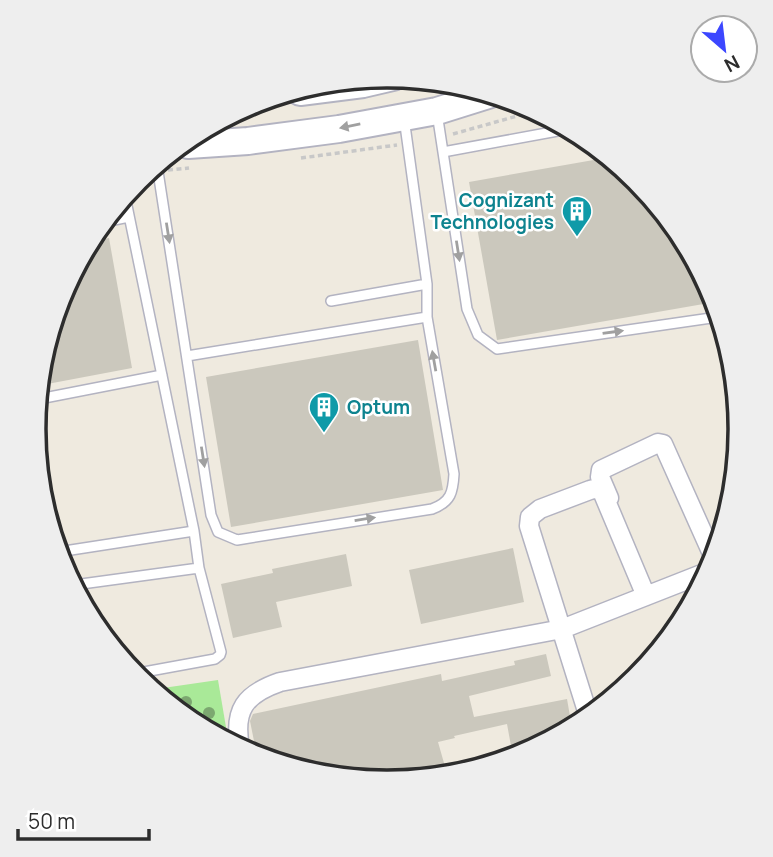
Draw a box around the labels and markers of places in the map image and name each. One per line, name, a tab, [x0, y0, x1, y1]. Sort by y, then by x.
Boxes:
place label: Cognizant Technologies	[430, 187, 554, 235]
building icon: Cognizant Technologies	[560, 194, 594, 238]
building icon: Optum	[307, 390, 341, 434]
place label: Optum	[347, 394, 410, 420]

